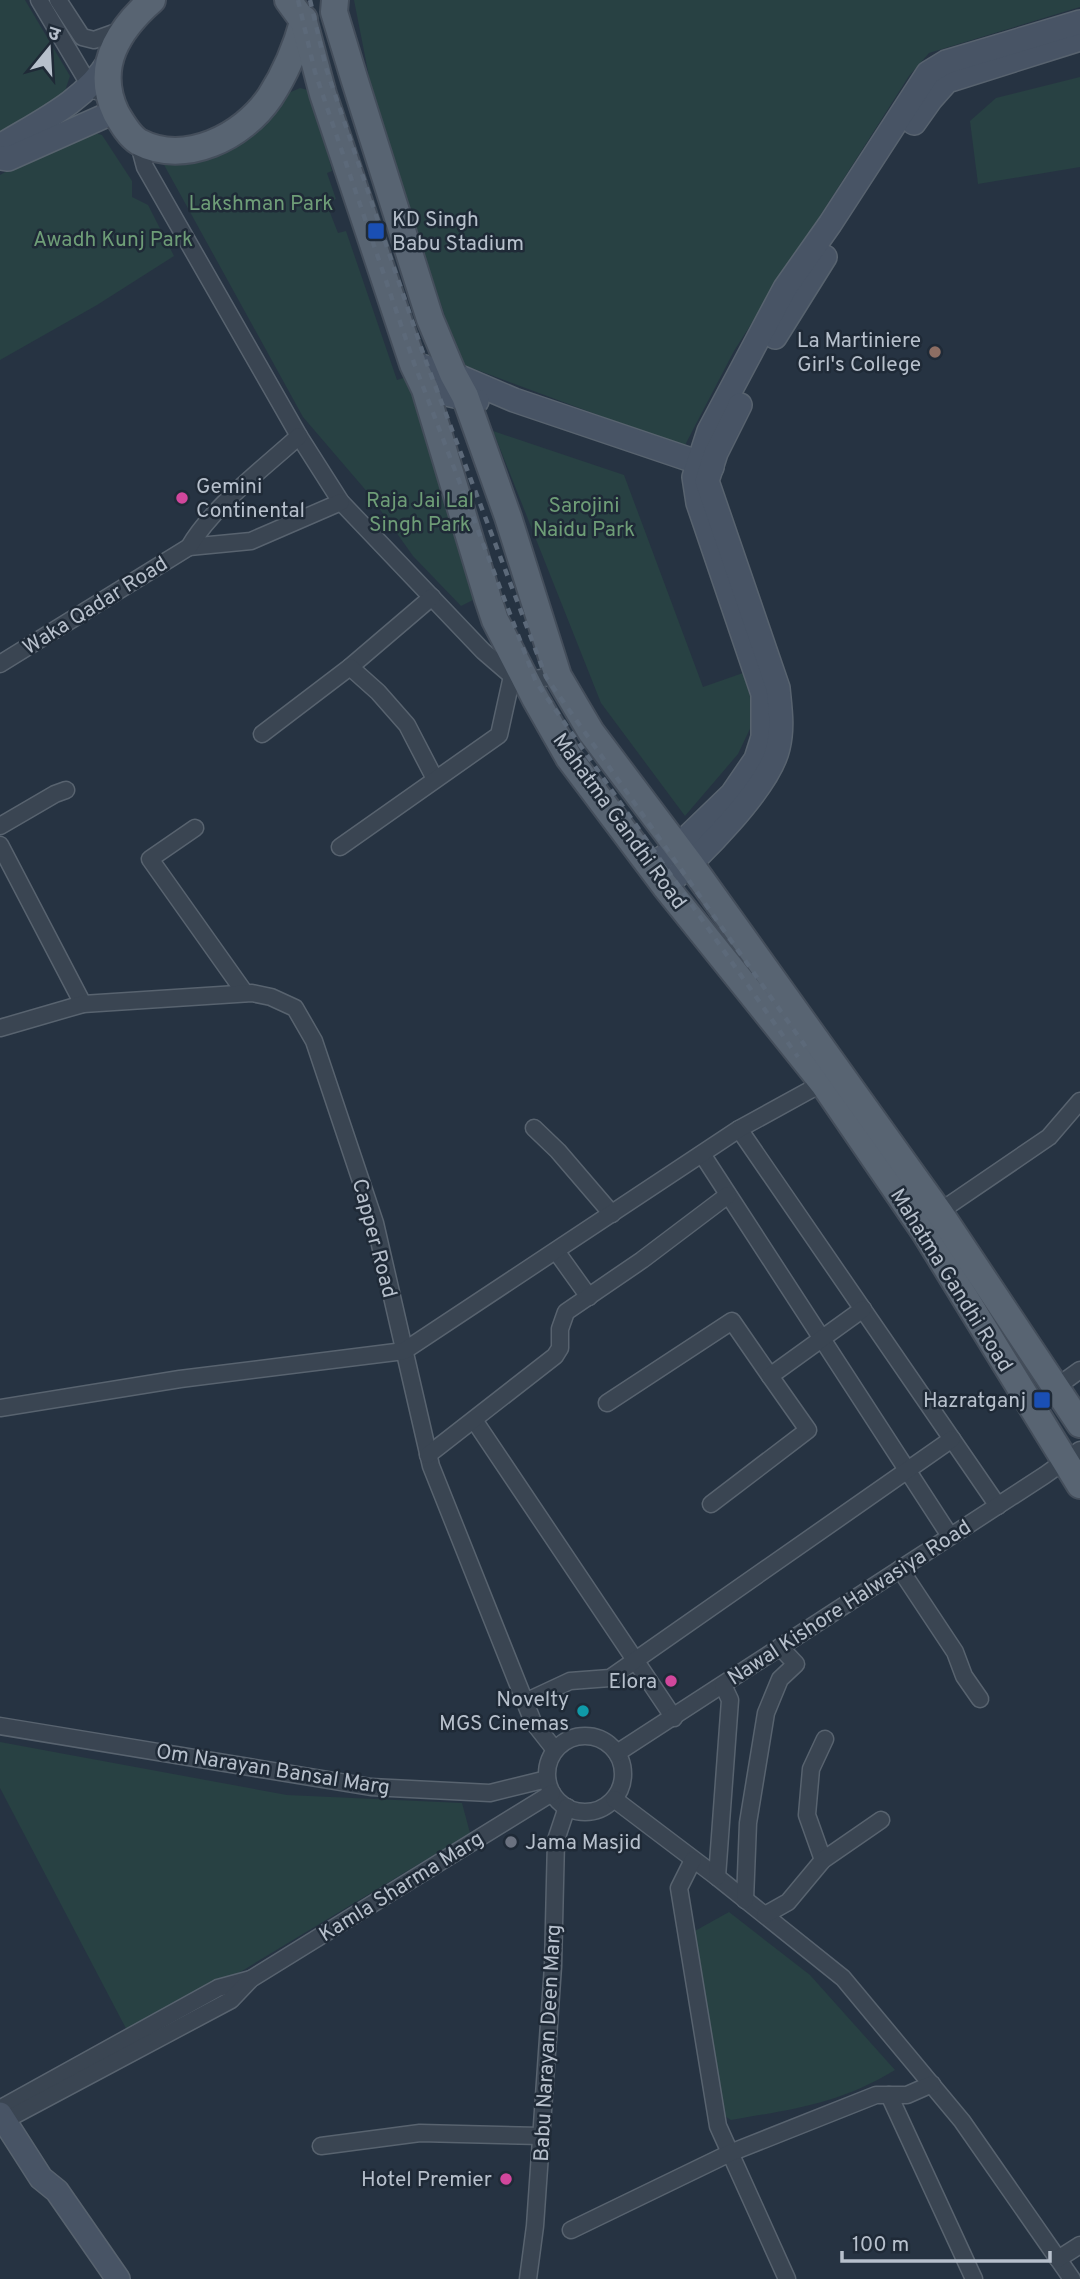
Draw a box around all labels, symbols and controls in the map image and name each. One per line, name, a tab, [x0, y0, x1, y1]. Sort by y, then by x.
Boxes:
north arrow	[14, 14, 84, 84]
text: उ	[45, 22, 63, 48]
park label: Lakshman Park	[189, 191, 333, 218]
place label: KD Singh Babu Stadium	[392, 207, 524, 258]
marker: KD Singh Babu Stadium	[366, 221, 386, 241]
park label: Awadh Kunj Park	[33, 227, 193, 254]
place label: La Martiniere Girl's College	[797, 328, 921, 379]
marker: La Martiniere Girl's College	[927, 344, 943, 360]
place label: Gemini Continental	[196, 474, 305, 525]
park label: Raja Jai Lal Singh Park	[366, 488, 474, 539]
marker: Gemini Continental	[174, 490, 190, 506]
park label: Sarojini Naidu Park	[533, 493, 635, 544]
street label: Waka Qadar Road	[18, 551, 173, 662]
street label: Mahatma Gandhi Road	[546, 728, 692, 915]
street label: Capper Road	[345, 1176, 402, 1301]
street label: Mahatma Gandhi Road	[883, 1184, 1018, 1378]
place label: Hazratganj	[923, 1388, 1026, 1415]
marker: Hazratganj	[1032, 1390, 1052, 1410]
street label: Nawal Kishore Halwasiya Road	[723, 1514, 977, 1692]
place label: Elora	[609, 1669, 657, 1696]
marker: Elora	[663, 1673, 679, 1689]
place label: Novelty MGS Cinemas	[439, 1687, 569, 1738]
marker: Novelty MGS Cinemas	[575, 1703, 591, 1719]
street label: Om Narayan Bansal Marg	[154, 1739, 392, 1802]
street label: Kamla Sharma Marg	[315, 1826, 489, 1949]
place label: Jama Masjid	[525, 1830, 641, 1857]
marker: Jama Masjid	[503, 1834, 519, 1850]
street label: Babu Narayan Deen Marg	[529, 1924, 568, 2162]
place label: Hotel Premier	[361, 2167, 492, 2194]
marker: Hotel Premier	[498, 2171, 514, 2187]
scale bar	[842, 2220, 1050, 2264]
text: 100 m	[852, 2232, 909, 2259]

